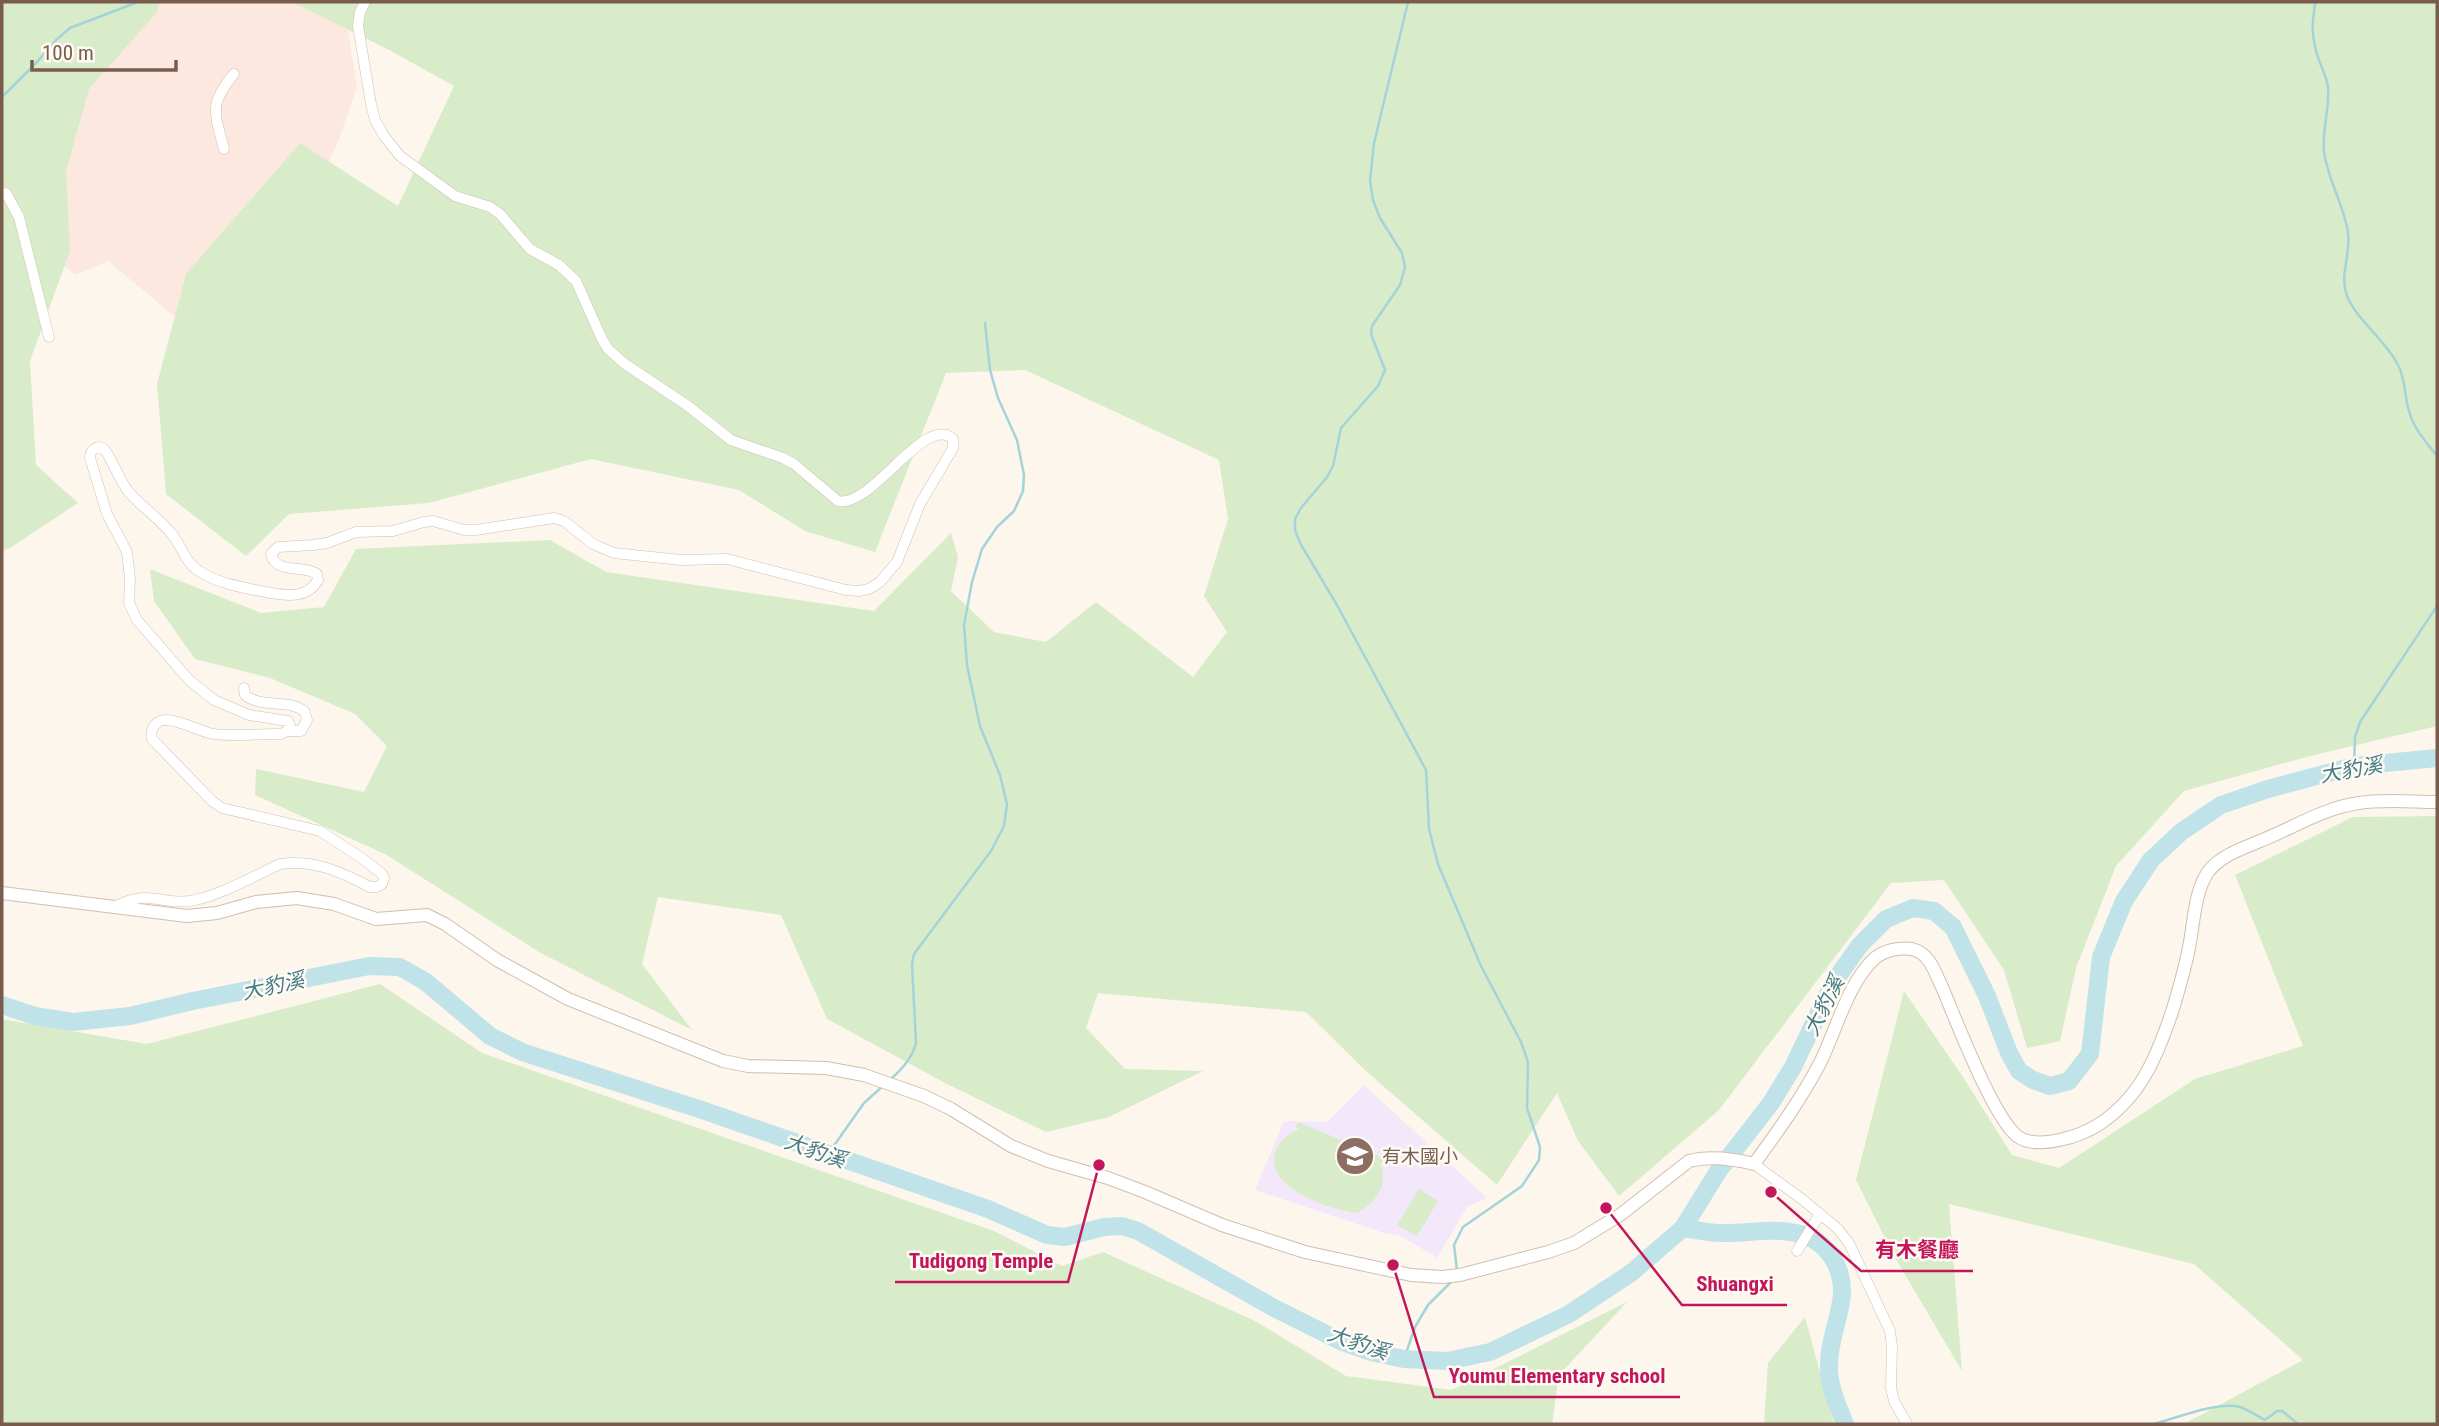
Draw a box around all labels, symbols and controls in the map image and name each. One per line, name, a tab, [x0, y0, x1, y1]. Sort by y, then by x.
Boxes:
scale bar	[32, 28, 175, 72]
text: 100 m	[42, 41, 94, 65]
water label: 大豹溪	[2318, 752, 2387, 787]
water label: 大豹溪	[240, 967, 309, 1004]
water label: 大豹溪	[1799, 970, 1850, 1040]
water label: 大豹溪	[781, 1129, 852, 1174]
school or university icon: 有木國小	[1334, 1135, 1376, 1177]
place label: 有木國小	[1382, 1145, 1458, 1168]
callout: 有木餐廳	[1861, 1229, 1973, 1271]
text: 有木餐廳	[1875, 1238, 1959, 1262]
callout: Tudigong Temple	[895, 1240, 1068, 1282]
text: Tudigong Temple	[909, 1249, 1053, 1273]
callout: Shuangxi	[1682, 1263, 1787, 1305]
text: Shuangxi	[1696, 1272, 1774, 1296]
water label: 大豹溪	[1324, 1321, 1395, 1366]
callout: Youmu Elementary school	[1434, 1355, 1680, 1397]
text: Youmu Elementary school	[1448, 1364, 1666, 1388]

